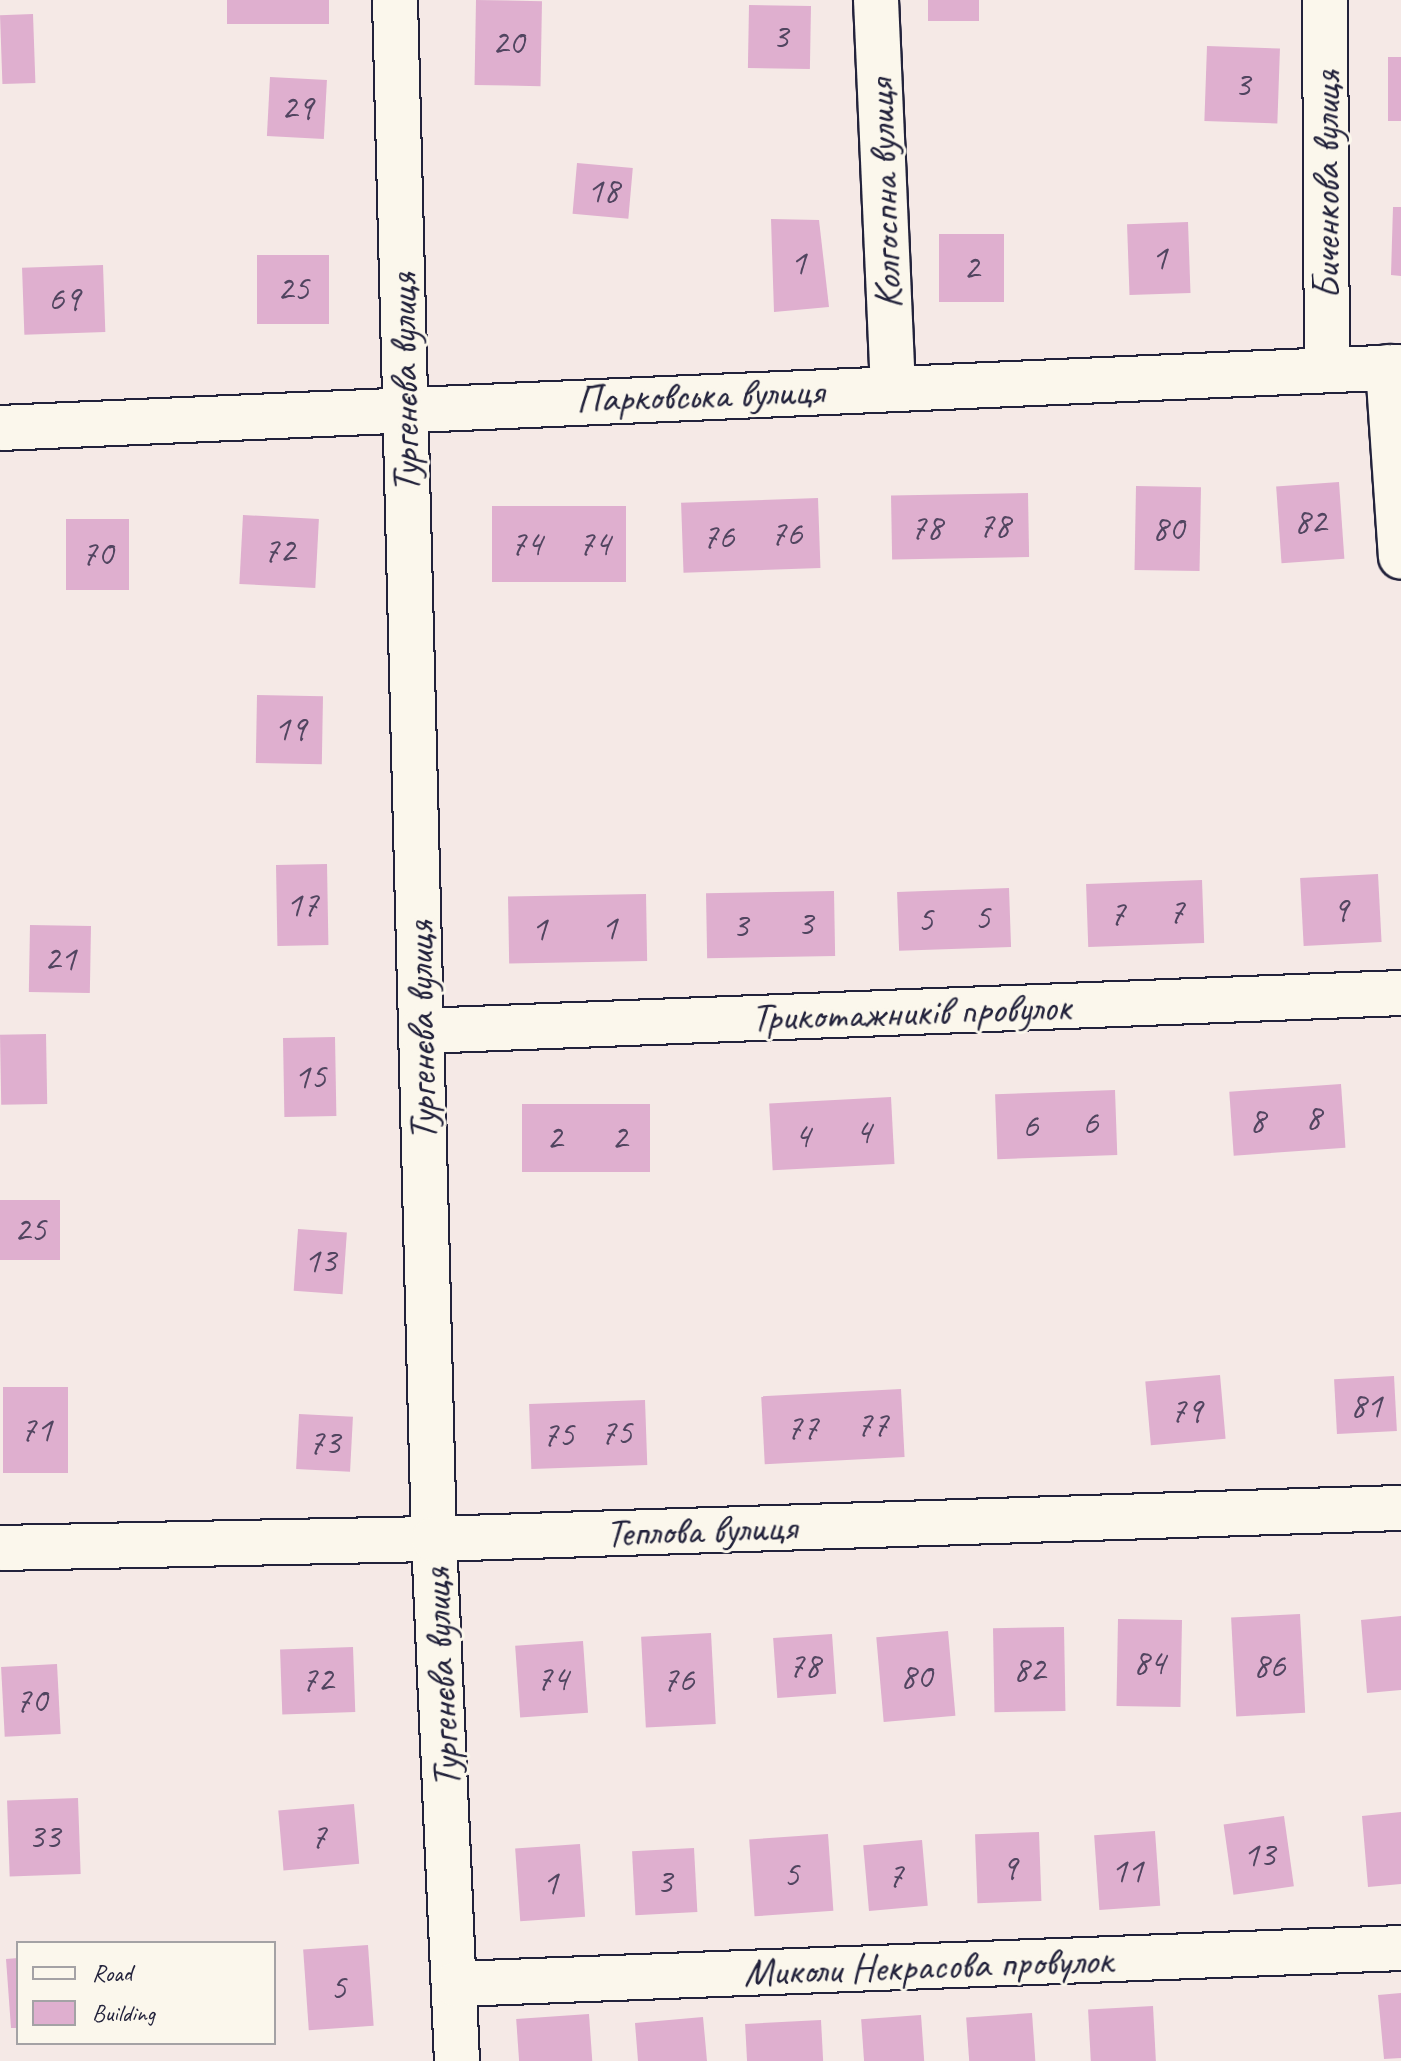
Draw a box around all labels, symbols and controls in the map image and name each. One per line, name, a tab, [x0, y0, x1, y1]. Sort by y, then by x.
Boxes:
house number: 3	[772, 15, 788, 59]
house number: 20	[492, 21, 524, 65]
house number: 3	[1234, 63, 1250, 107]
street label: Биченкова вулиця	[1302, 70, 1350, 300]
street label: Колгоспна вулиця	[856, 79, 912, 309]
house number: 29	[281, 86, 313, 130]
house number: 18	[587, 169, 619, 213]
house number: 1	[1151, 236, 1167, 280]
house number: 1	[790, 241, 806, 285]
house number: 2	[963, 246, 979, 290]
house number: 25	[277, 267, 309, 311]
street label: Тургенєва вулиця	[378, 272, 430, 494]
house number: 69	[48, 277, 80, 321]
street label: Парковська вулиця	[575, 367, 825, 423]
house number: 82	[1294, 500, 1326, 544]
house number: 78	[978, 504, 1010, 548]
house number: 78	[910, 506, 942, 550]
house number: 80	[1152, 507, 1184, 551]
house number: 76	[770, 512, 802, 556]
house number: 76	[702, 515, 734, 559]
house number: 74	[510, 522, 542, 566]
house number: 74	[578, 522, 610, 566]
house number: 72	[263, 529, 295, 573]
house number: 70	[81, 532, 113, 576]
house number: 19	[274, 707, 306, 751]
house number: 17	[286, 883, 318, 927]
house number: 9	[1332, 888, 1348, 932]
house number: 7	[1168, 890, 1184, 934]
house number: 7	[1109, 892, 1125, 936]
house number: 5	[974, 896, 990, 940]
house number: 5	[917, 898, 933, 942]
house number: 3	[797, 902, 813, 946]
house number: 3	[732, 904, 748, 948]
house number: 1	[601, 906, 617, 950]
house number: 1	[531, 907, 547, 951]
street label: Тургенєва вулиця	[395, 920, 447, 1142]
house number: 21	[44, 937, 76, 981]
street label: Трикотажників провулок	[750, 982, 1072, 1042]
house number: 15	[294, 1055, 326, 1099]
house number: 8	[1305, 1096, 1321, 1140]
house number: 8	[1249, 1099, 1265, 1143]
house number: 6	[1082, 1101, 1098, 1145]
house number: 6	[1022, 1104, 1038, 1148]
house number: 4	[855, 1110, 871, 1154]
house number: 4	[794, 1114, 810, 1158]
house number: 2	[546, 1116, 562, 1160]
house number: 2	[611, 1116, 627, 1160]
house number: 25	[14, 1208, 46, 1252]
house number: 13	[304, 1239, 336, 1283]
house number: 81	[1350, 1384, 1382, 1428]
house number: 79	[1170, 1389, 1202, 1433]
house number: 77	[856, 1403, 888, 1447]
house number: 77	[786, 1406, 818, 1450]
house number: 71	[20, 1408, 52, 1452]
house number: 75	[600, 1411, 632, 1455]
house number: 75	[542, 1413, 574, 1457]
house number: 73	[308, 1421, 340, 1465]
street label: Теплова вулиця	[605, 1503, 797, 1557]
street label: Тургенєва вулиця	[411, 1566, 471, 1790]
house number: 84	[1133, 1641, 1165, 1685]
house number: 78	[788, 1644, 820, 1688]
house number: 86	[1253, 1644, 1285, 1688]
house number: 82	[1013, 1648, 1045, 1692]
house number: 80	[900, 1655, 932, 1699]
house number: 74	[536, 1657, 568, 1701]
house number: 72	[301, 1658, 333, 1702]
house number: 76	[662, 1658, 694, 1702]
house number: 70	[15, 1679, 47, 1723]
house number: 33	[28, 1815, 60, 1859]
house number: 7	[310, 1815, 326, 1859]
house number: 13	[1243, 1833, 1275, 1877]
house number: 9	[1001, 1846, 1017, 1890]
house number: 11	[1111, 1849, 1143, 1893]
house number: 5	[783, 1853, 799, 1897]
house number: 7	[887, 1854, 903, 1898]
house number: 3	[656, 1860, 672, 1904]
house number: 1	[542, 1861, 558, 1905]
street label: Миколи Некрасова провулок	[742, 1936, 1114, 1996]
legend	[16, 1941, 276, 2045]
text: Road	[92, 1958, 132, 1988]
house number: 5	[330, 1966, 346, 2010]
text: Building	[92, 1998, 155, 2028]

